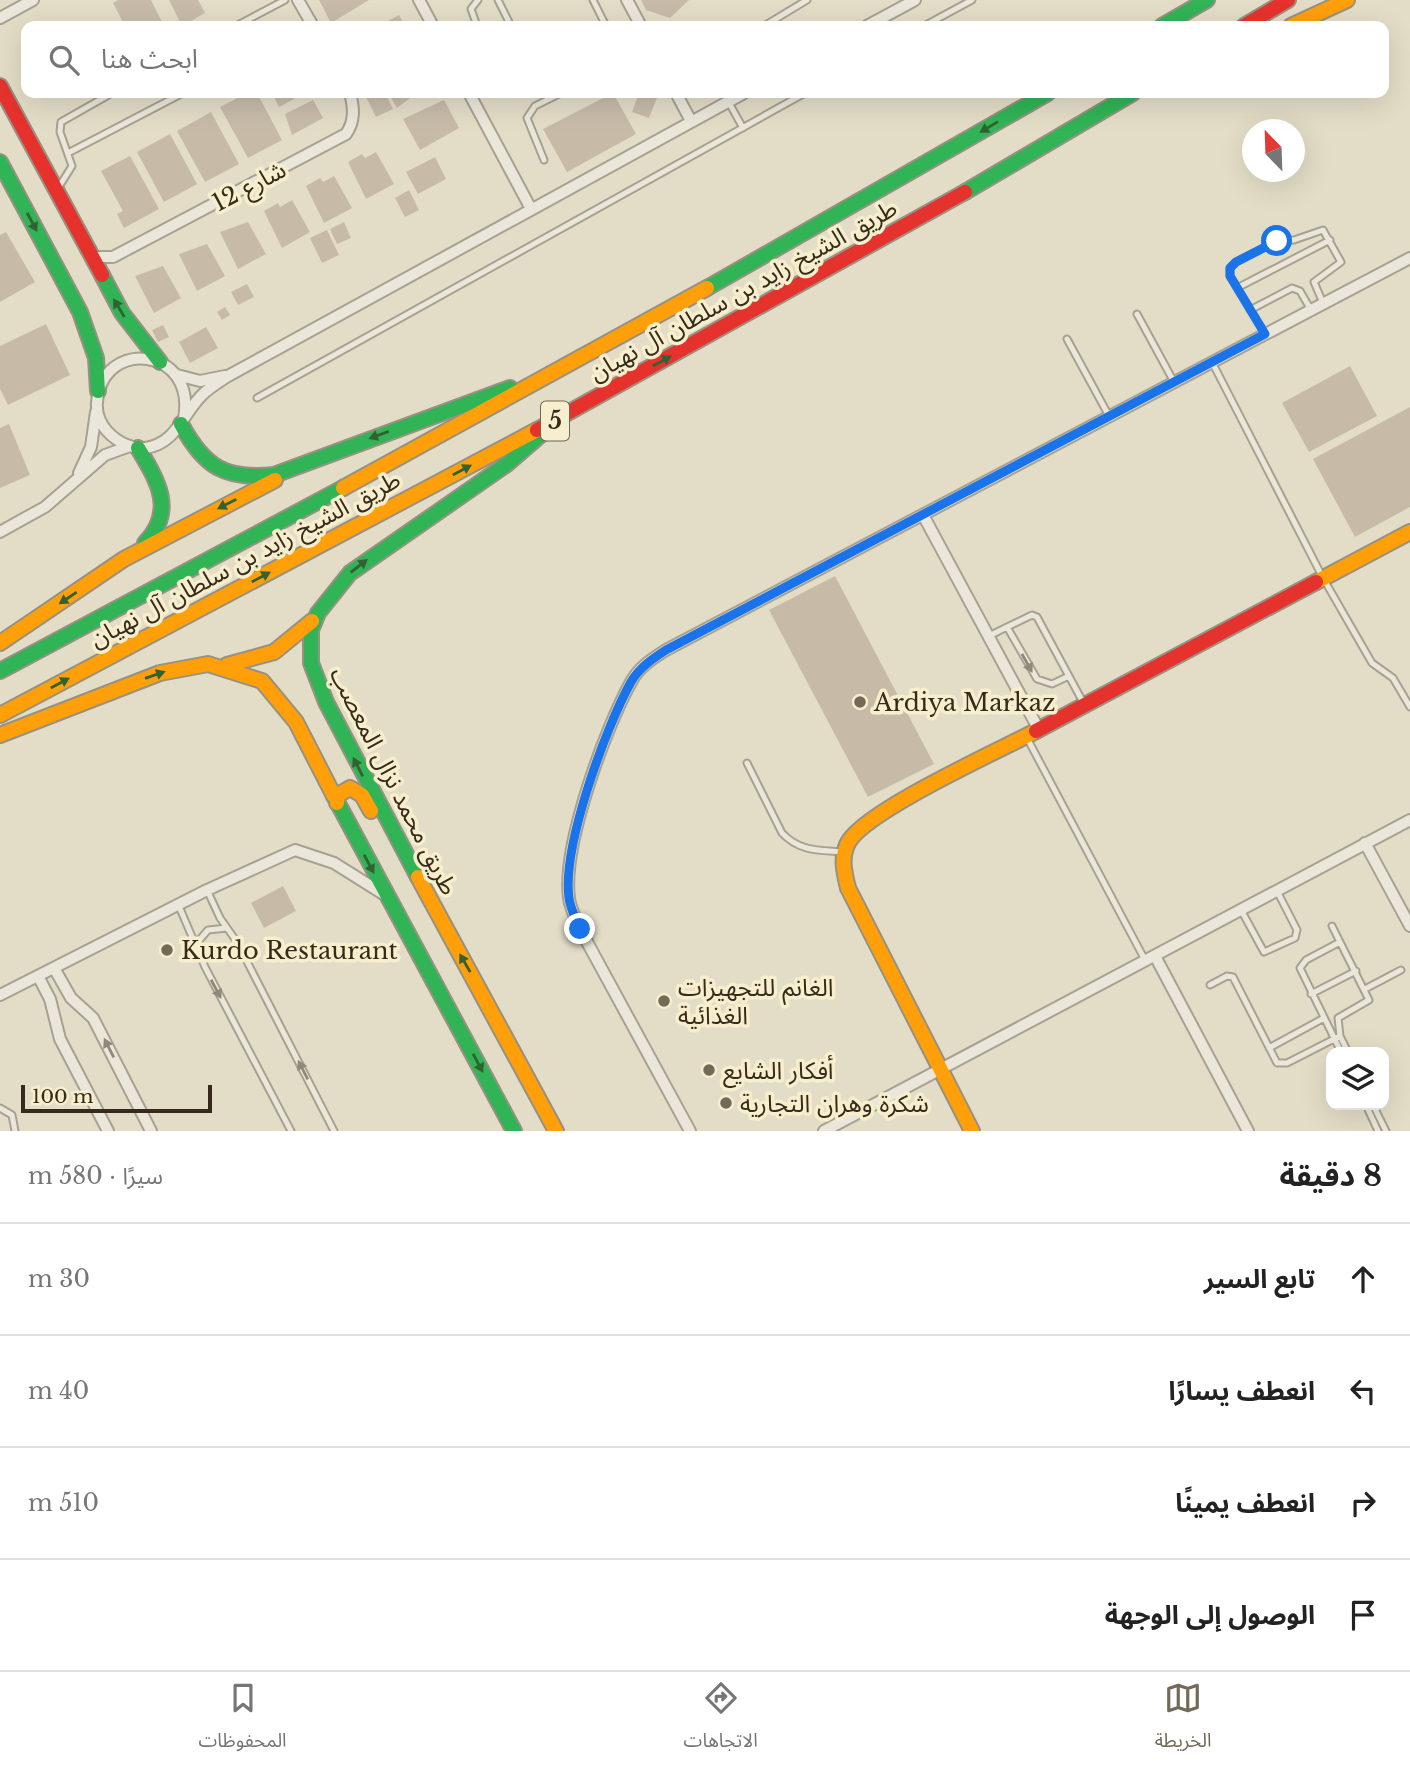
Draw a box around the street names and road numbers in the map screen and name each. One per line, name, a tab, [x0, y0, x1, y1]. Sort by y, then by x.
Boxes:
street label: شارع 12	[207, 155, 292, 220]
street label: طريق الشيخ زايد بن سلطان آل نهيان	[584, 193, 903, 390]
road number: 5	[541, 402, 569, 440]
street label: طريق الشيخ زايد بن سلطان آل نهيان	[85, 465, 407, 656]
street label: طريق محمد نزال المعصب	[323, 662, 464, 900]

